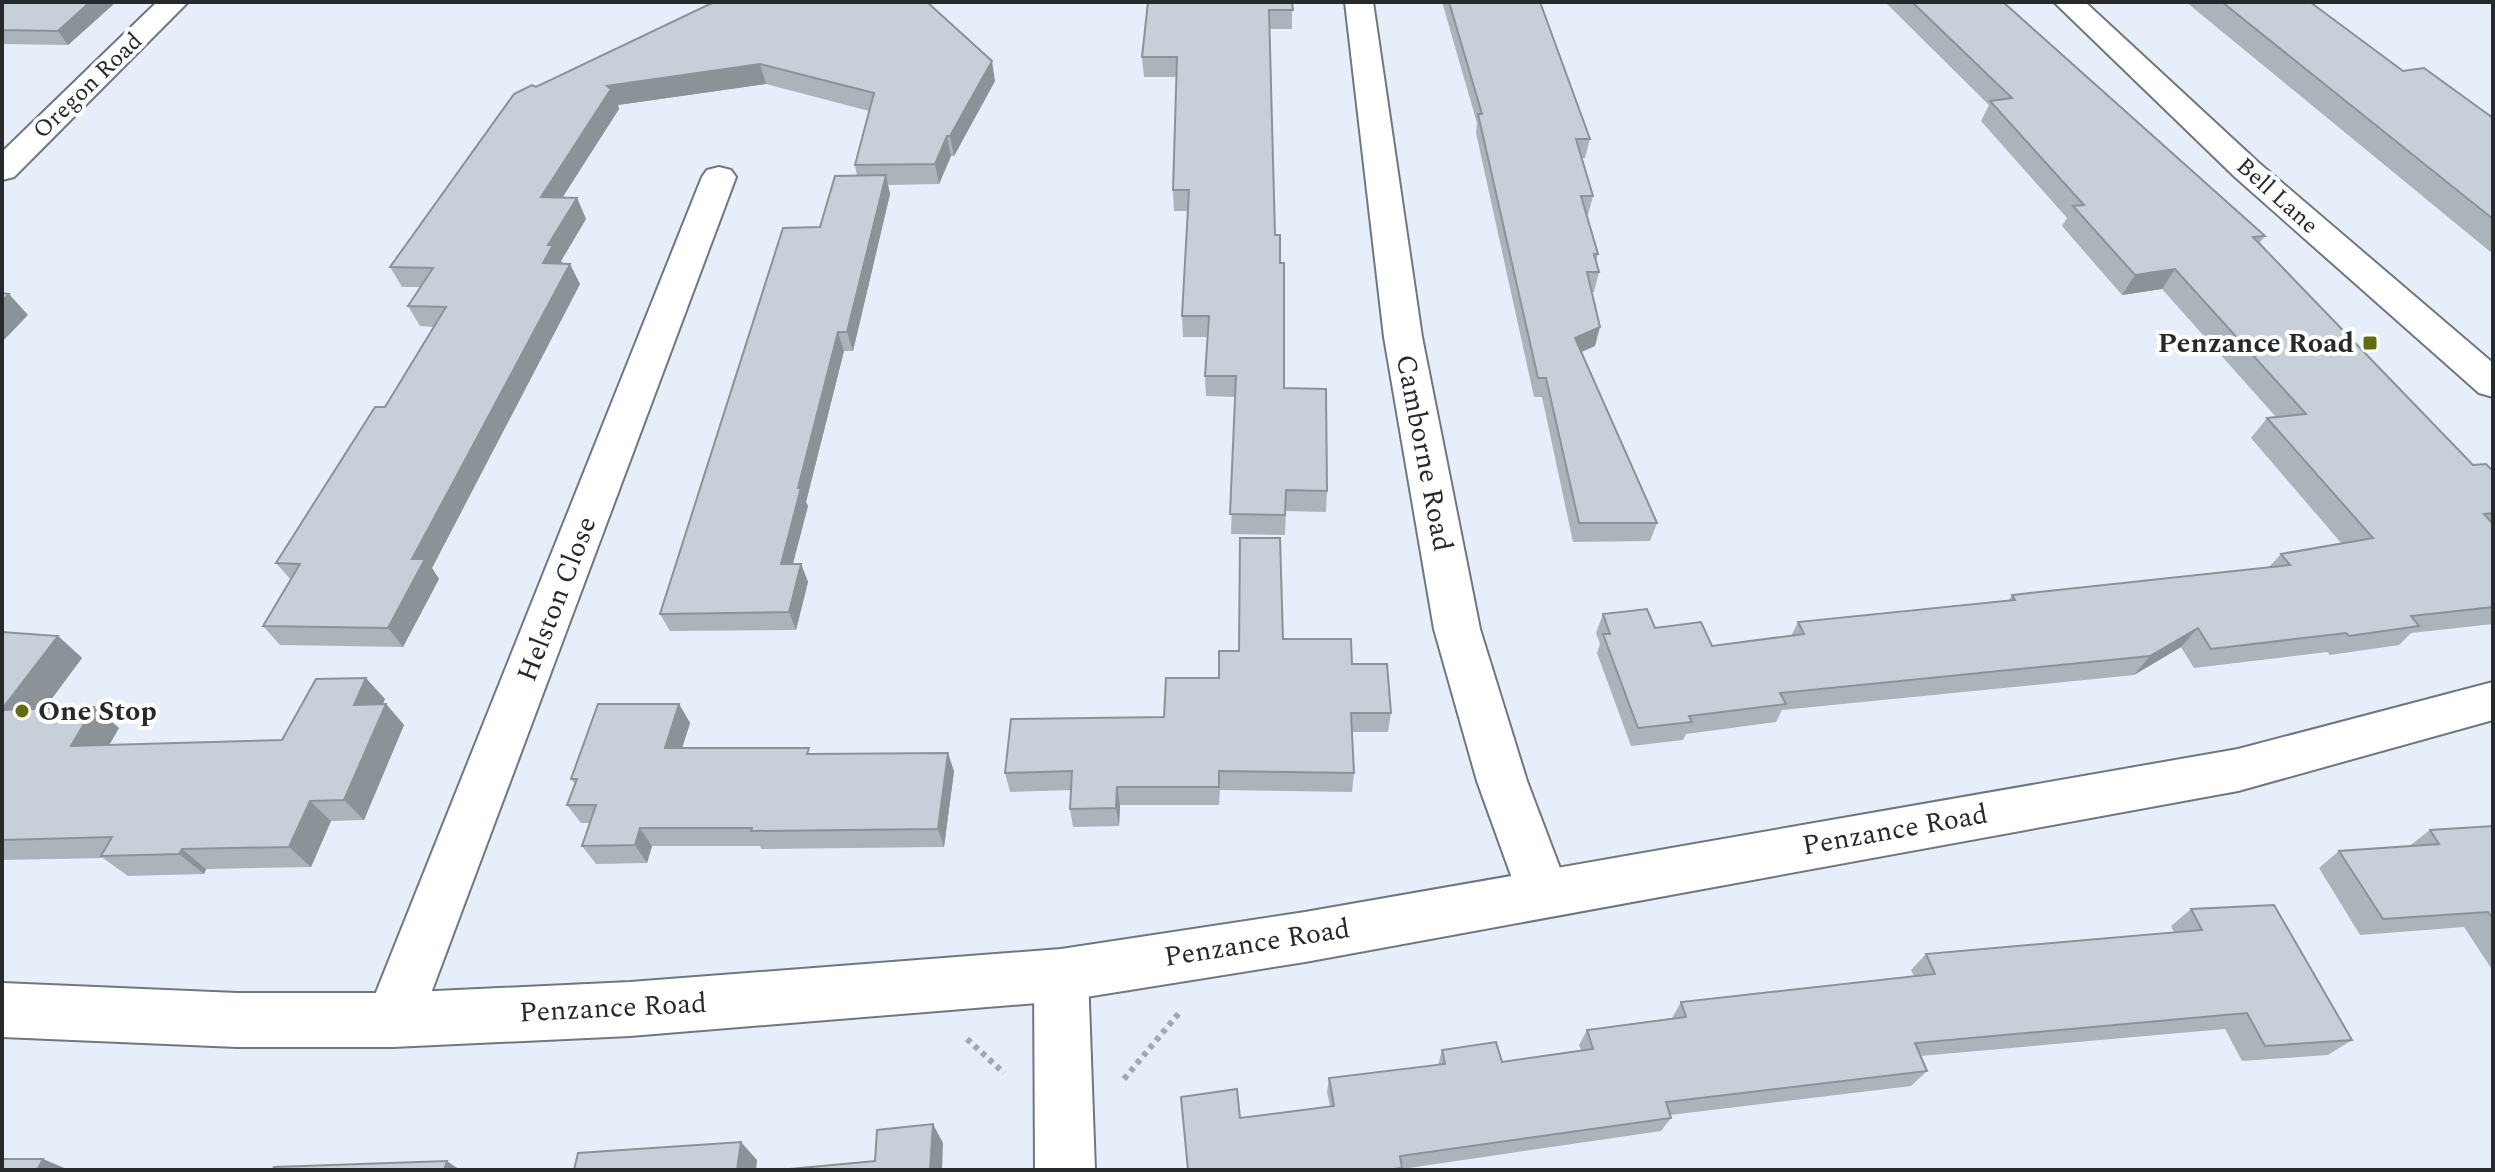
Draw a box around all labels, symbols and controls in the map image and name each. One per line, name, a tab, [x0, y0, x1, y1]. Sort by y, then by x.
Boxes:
street label: Oregon Road	[25, 24, 151, 148]
street label: Bell Lane	[2228, 149, 2326, 243]
place label: Penzance Road	[2158, 322, 2354, 365]
marker: Penzance Road	[2361, 334, 2379, 352]
street label: Camborne Road	[1384, 351, 1464, 555]
street label: Helston Close	[506, 510, 608, 688]
place label: One Stop	[38, 690, 157, 733]
marker: One Stop	[13, 702, 31, 720]
street label: Penzance Road	[1799, 793, 1991, 867]
street label: Penzance Road	[1161, 907, 1353, 979]
street label: Penzance Road	[518, 982, 708, 1034]

